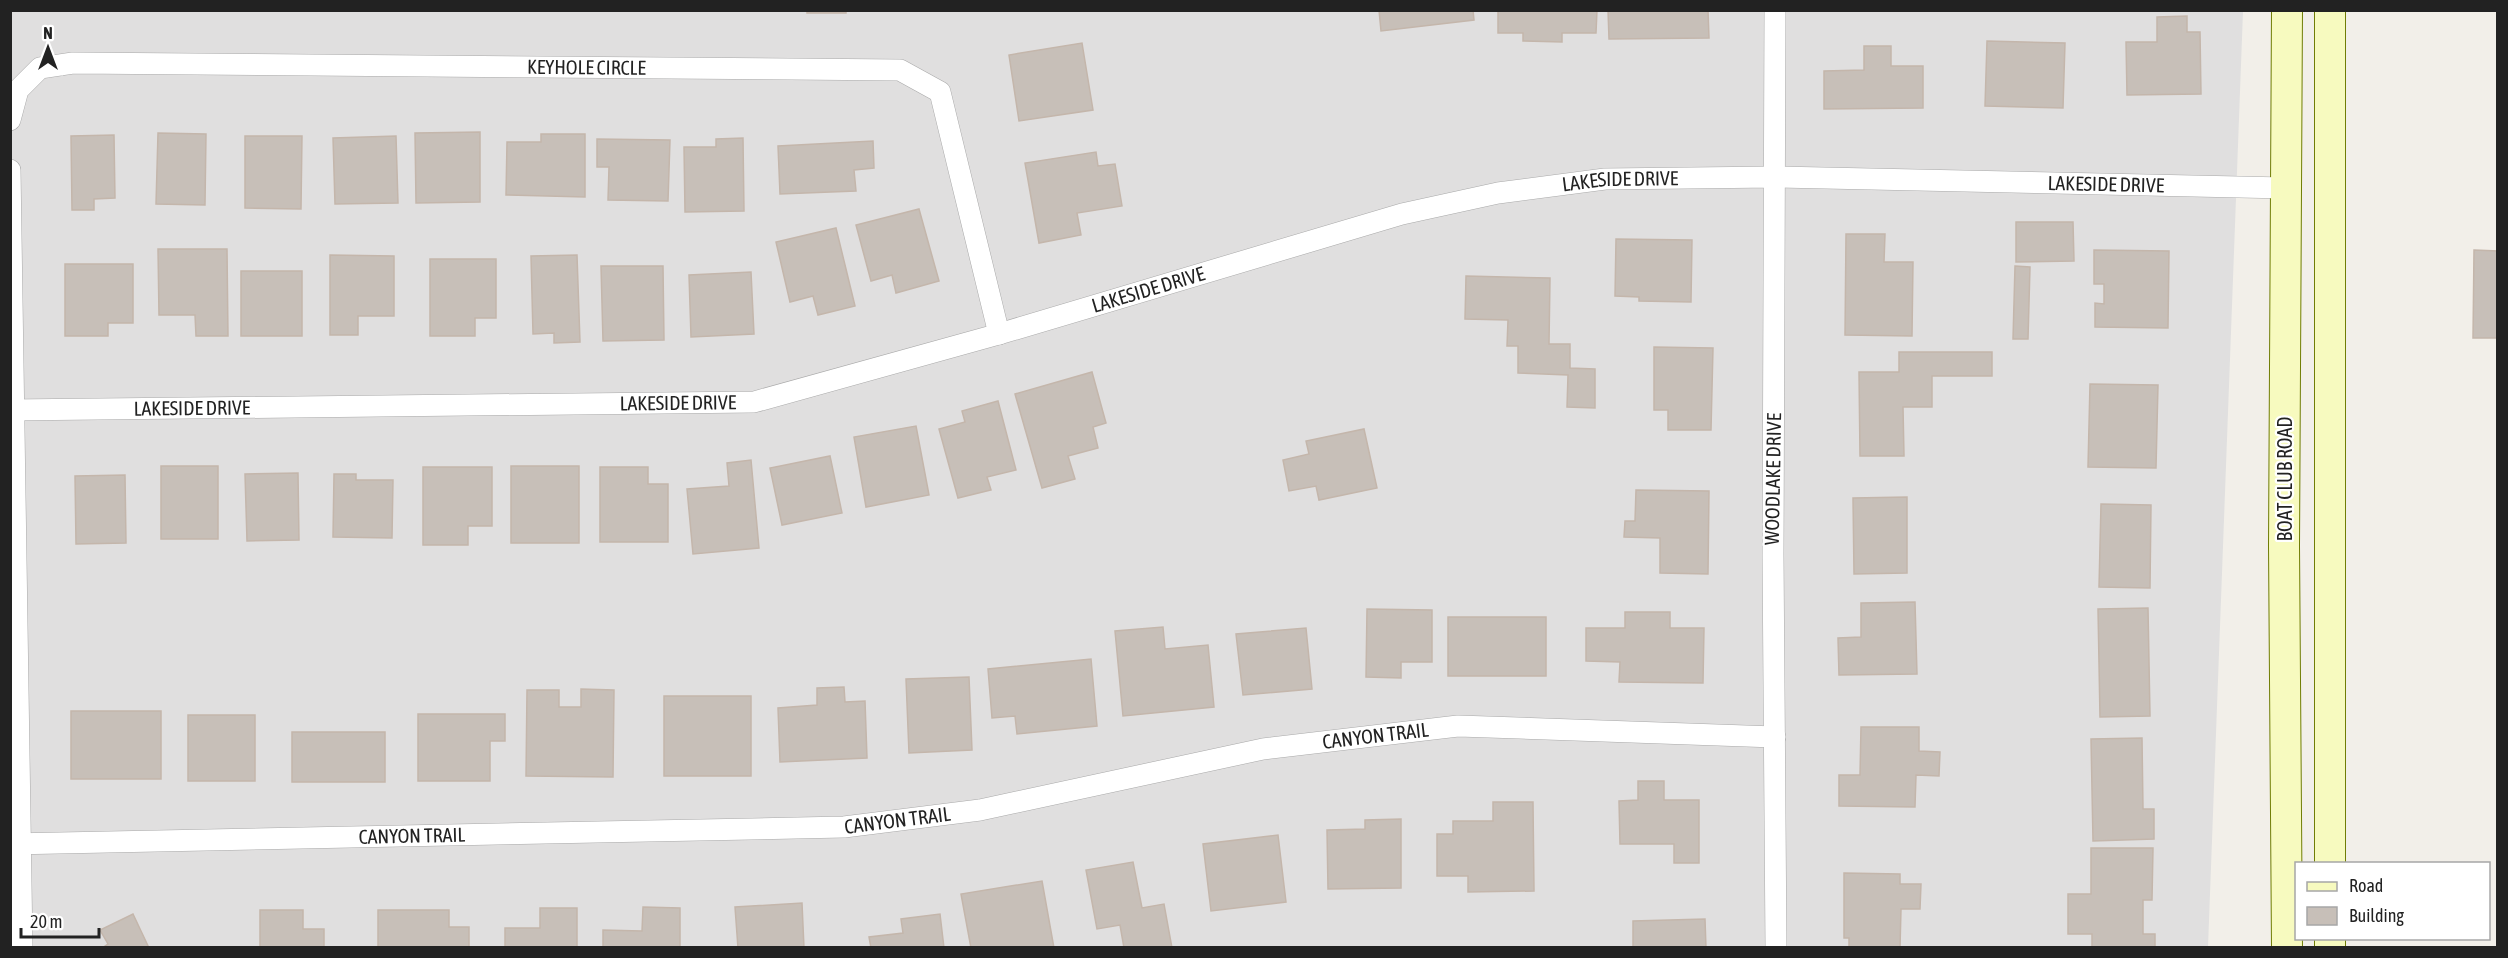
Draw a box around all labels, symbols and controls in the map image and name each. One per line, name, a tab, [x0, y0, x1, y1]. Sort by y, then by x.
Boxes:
north arrow	[18, 18, 78, 78]
text: N	[43, 24, 53, 42]
street label: KEYHOLE CIRCLE	[527, 55, 646, 79]
street label: LAKESIDE DRIVE	[1561, 166, 1679, 196]
street label: LAKESIDE DRIVE	[2047, 171, 2165, 196]
street label: LAKESIDE DRIVE	[1089, 261, 1208, 317]
street label: LAKESIDE DRIVE	[620, 390, 737, 414]
street label: LAKESIDE DRIVE	[134, 395, 251, 420]
street label: WOODLAKE DRIVE	[1760, 412, 1785, 545]
street label: BOAT CLUB ROAD	[2273, 417, 2296, 541]
street label: CANYON TRAIL	[1321, 718, 1430, 753]
street label: CANYON TRAIL	[843, 802, 952, 838]
street label: CANYON TRAIL	[358, 823, 466, 848]
legend	[2295, 862, 2490, 940]
text: Road	[2349, 875, 2383, 896]
scale bar	[21, 901, 99, 939]
text: Building	[2349, 905, 2404, 926]
text: 20 m	[30, 911, 62, 932]

